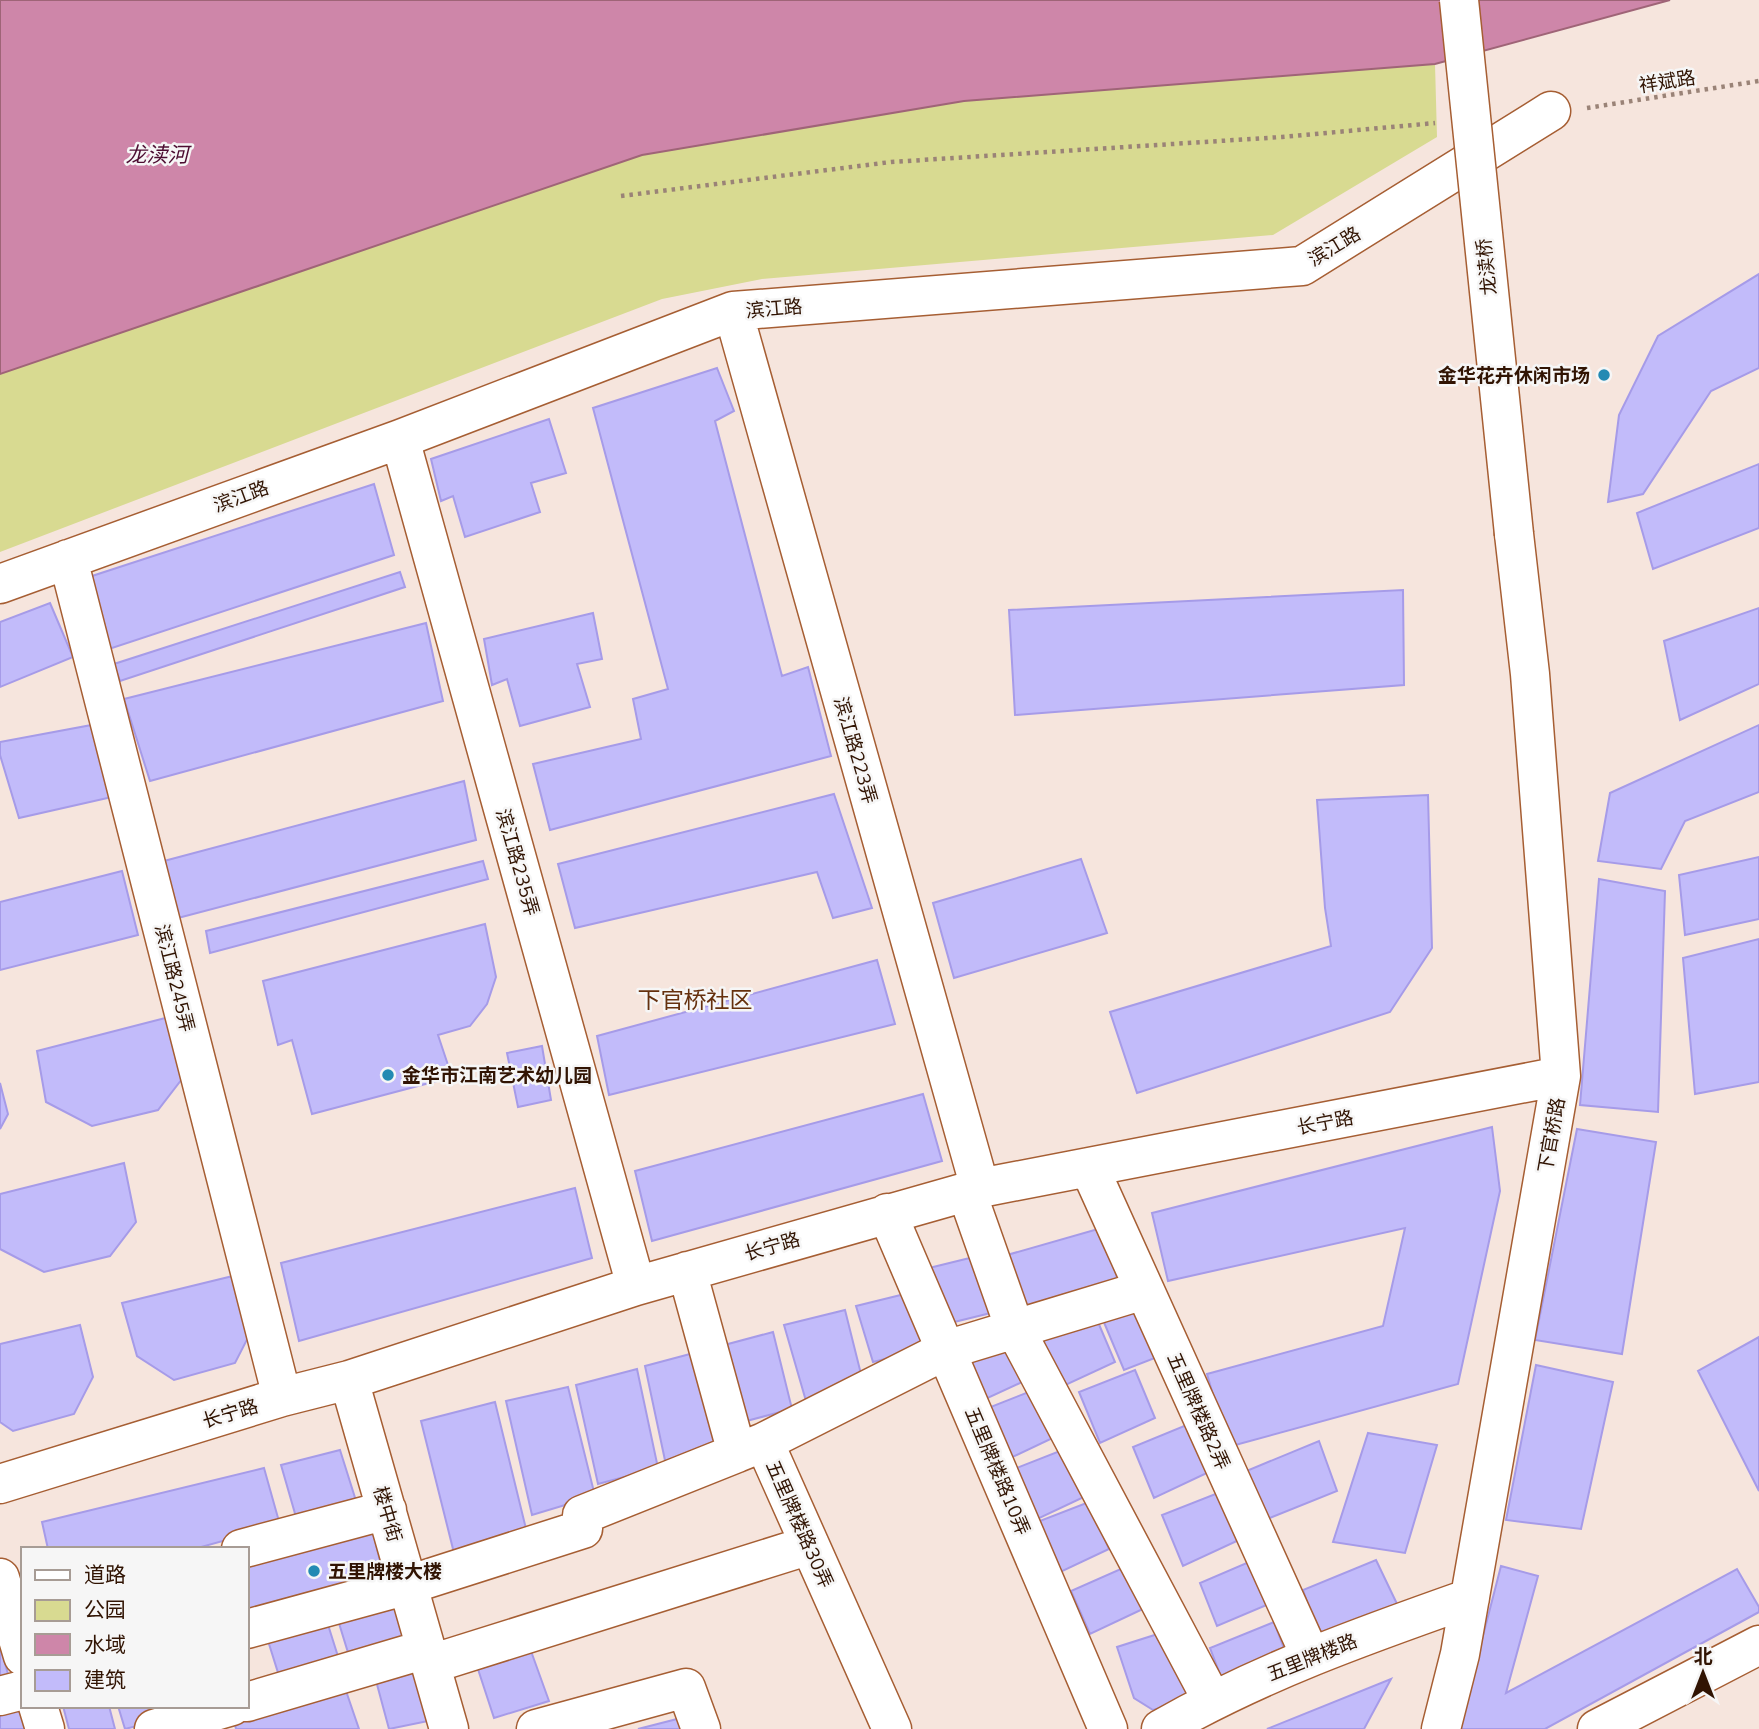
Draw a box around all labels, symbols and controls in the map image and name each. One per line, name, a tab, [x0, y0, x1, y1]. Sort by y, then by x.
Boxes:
street label: 祥斌路	[1637, 65, 1697, 99]
water label: 龙渎河	[126, 141, 192, 169]
street label: 滨江路	[1303, 221, 1366, 273]
street label: 龙渎桥	[1471, 237, 1503, 297]
street label: 滨江路	[745, 294, 804, 324]
place label: 金华花卉休闲市场	[1438, 363, 1590, 389]
marker: 金华花卉休闲市场	[1596, 367, 1612, 383]
street label: 滨江路	[210, 475, 273, 519]
street label: 滨江路223弄	[827, 694, 883, 807]
street label: 滨江路235弄	[489, 806, 545, 919]
street label: 滨江路245弄	[148, 922, 200, 1035]
district label: 下官桥社区	[638, 985, 753, 1016]
place label: 金华市江南艺术幼儿园	[402, 1063, 592, 1089]
marker: 金华市江南艺术幼儿园	[380, 1067, 396, 1083]
street label: 下官桥路	[1533, 1095, 1571, 1175]
street label: 长宁路	[1295, 1105, 1356, 1141]
street label: 长宁路	[741, 1227, 803, 1267]
street label: 五里牌楼路2弄	[1161, 1349, 1235, 1474]
street label: 长宁路	[199, 1393, 261, 1435]
street label: 五里牌楼路10弄	[958, 1403, 1036, 1539]
street label: 五里牌楼路30弄	[759, 1457, 839, 1592]
street label: 楼中街	[367, 1483, 407, 1545]
legend	[21, 1547, 248, 1708]
place label: 五里牌楼大楼	[328, 1559, 442, 1585]
text: 道路	[84, 1561, 126, 1589]
marker: 五里牌楼大楼	[306, 1563, 322, 1579]
text: 公园	[84, 1596, 126, 1624]
street label: 五里牌楼路	[1263, 1628, 1361, 1688]
text: 水域	[84, 1631, 126, 1659]
north arrow	[1668, 1638, 1738, 1708]
text: 北	[1693, 1644, 1713, 1670]
text: 建筑	[84, 1666, 126, 1694]

